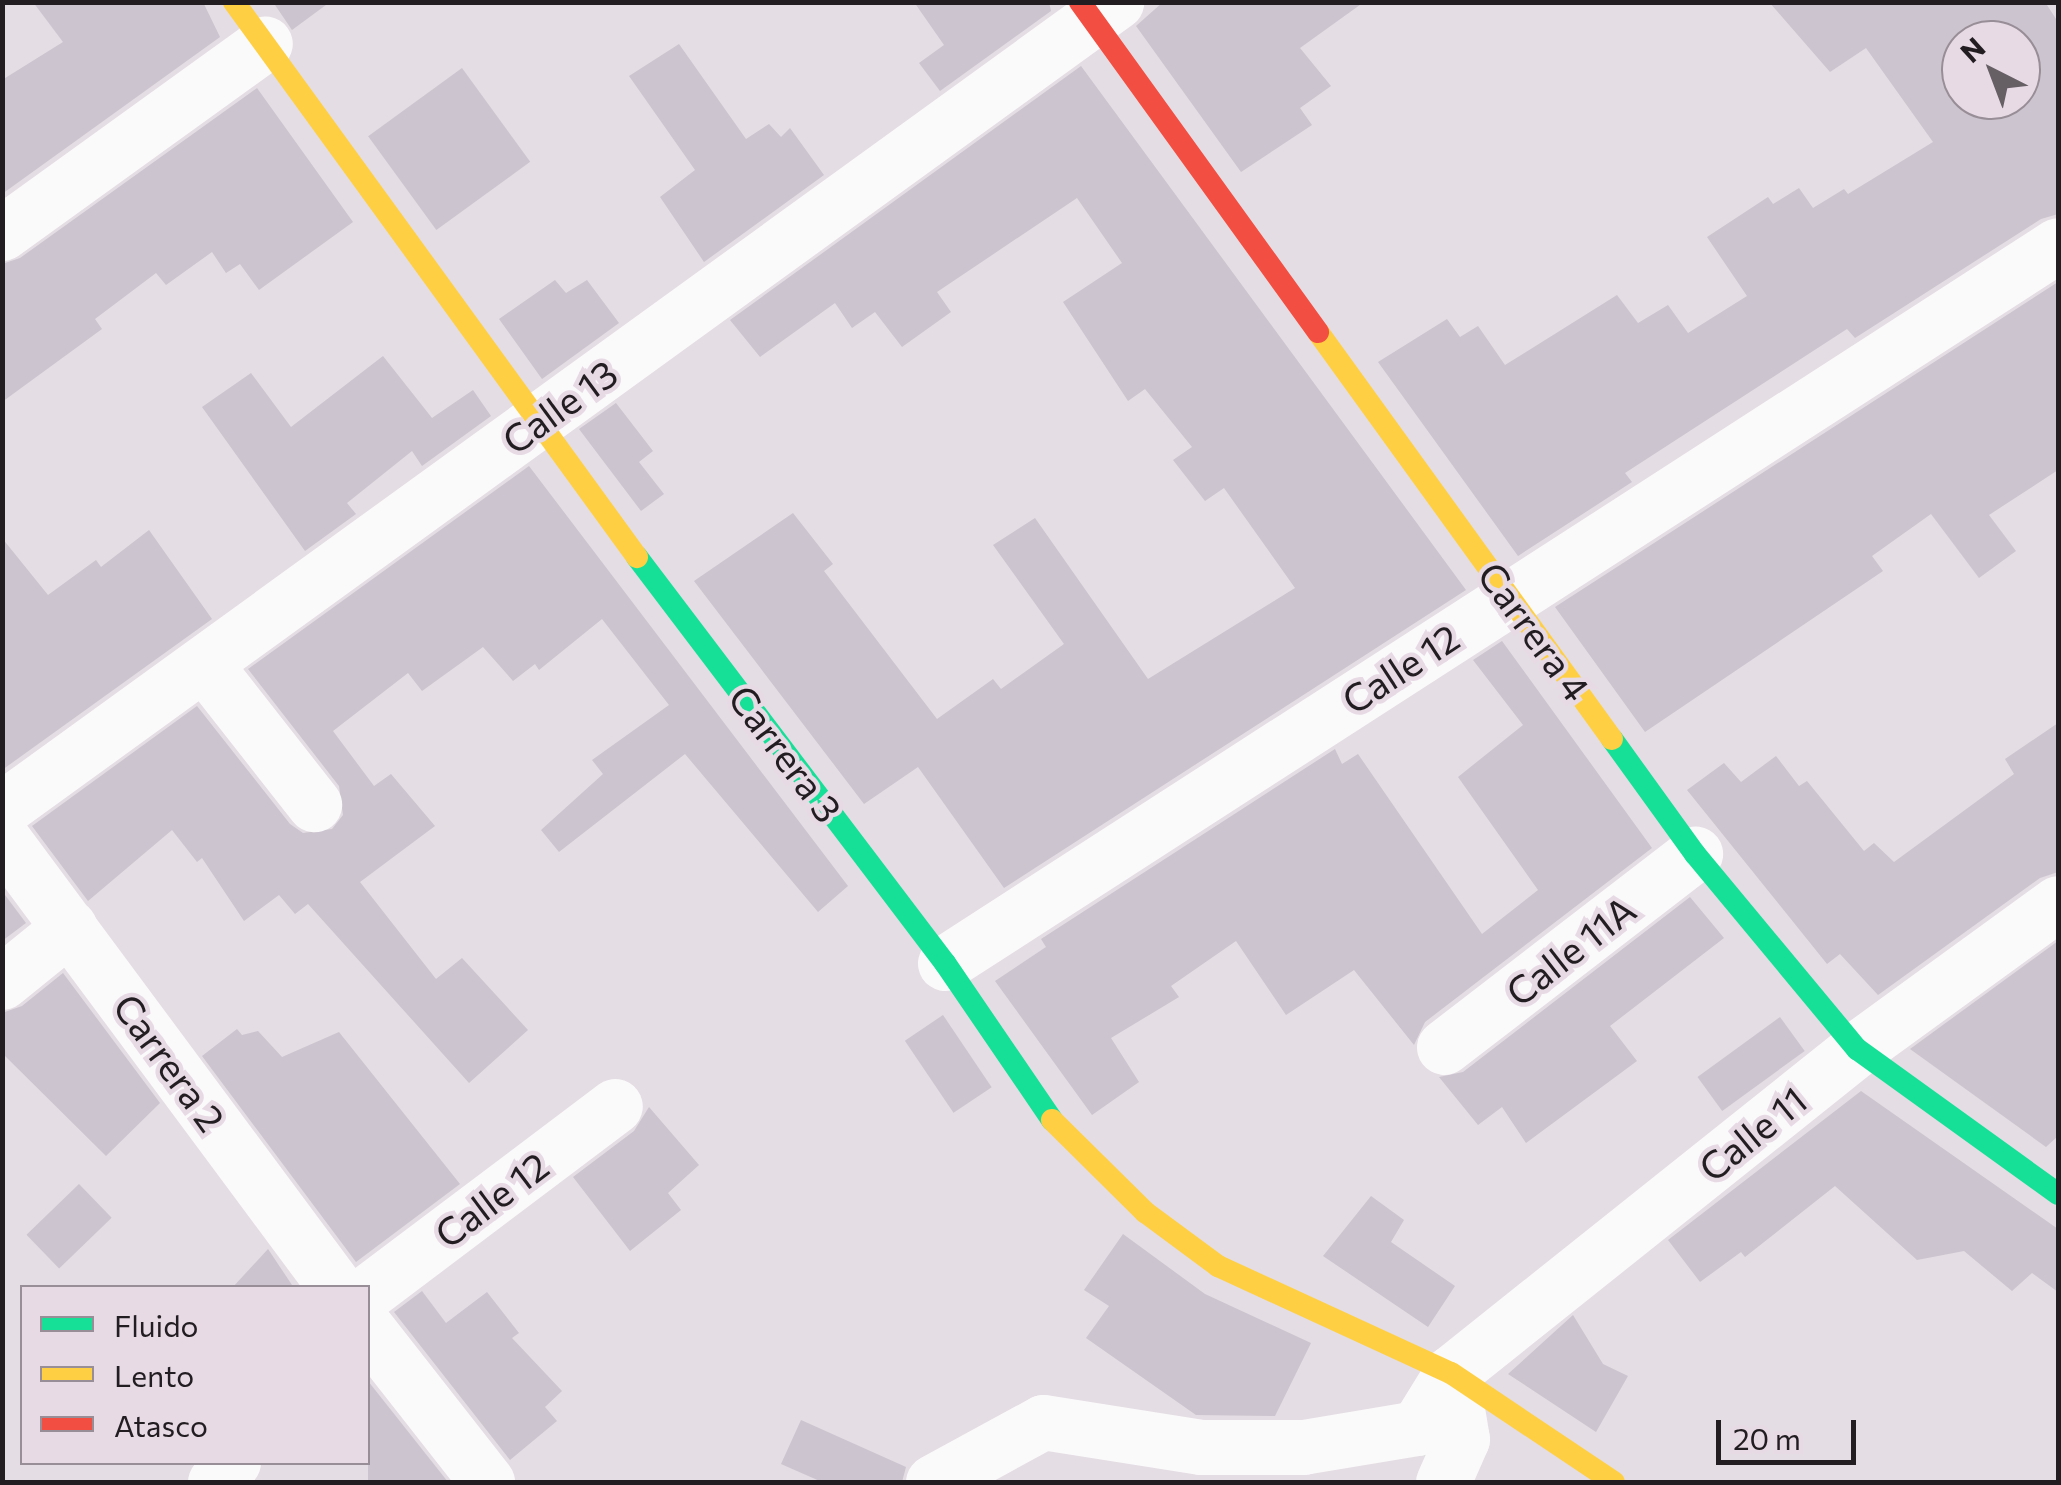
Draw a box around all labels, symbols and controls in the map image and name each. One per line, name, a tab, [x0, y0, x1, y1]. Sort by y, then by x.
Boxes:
north arrow	[1941, 20, 2041, 120]
text: N	[1953, 30, 1991, 69]
street label: Calle 13	[493, 349, 625, 463]
street label: Carrera 4	[1469, 553, 1601, 709]
street label: Calle 12	[1333, 614, 1467, 722]
street label: Carrera 3	[720, 676, 852, 830]
street label: Calle 11A	[1496, 885, 1644, 1015]
street label: Carrera 2	[105, 984, 235, 1140]
street label: Calle 11	[1689, 1076, 1815, 1190]
street label: Calle 12	[425, 1142, 557, 1256]
legend	[20, 1285, 370, 1465]
text: Fluido	[114, 1306, 199, 1343]
text: Lento	[114, 1356, 194, 1393]
scale bar	[1721, 1400, 1861, 1462]
text: Atasco	[114, 1406, 208, 1443]
text: 20 m	[1733, 1419, 1801, 1456]

